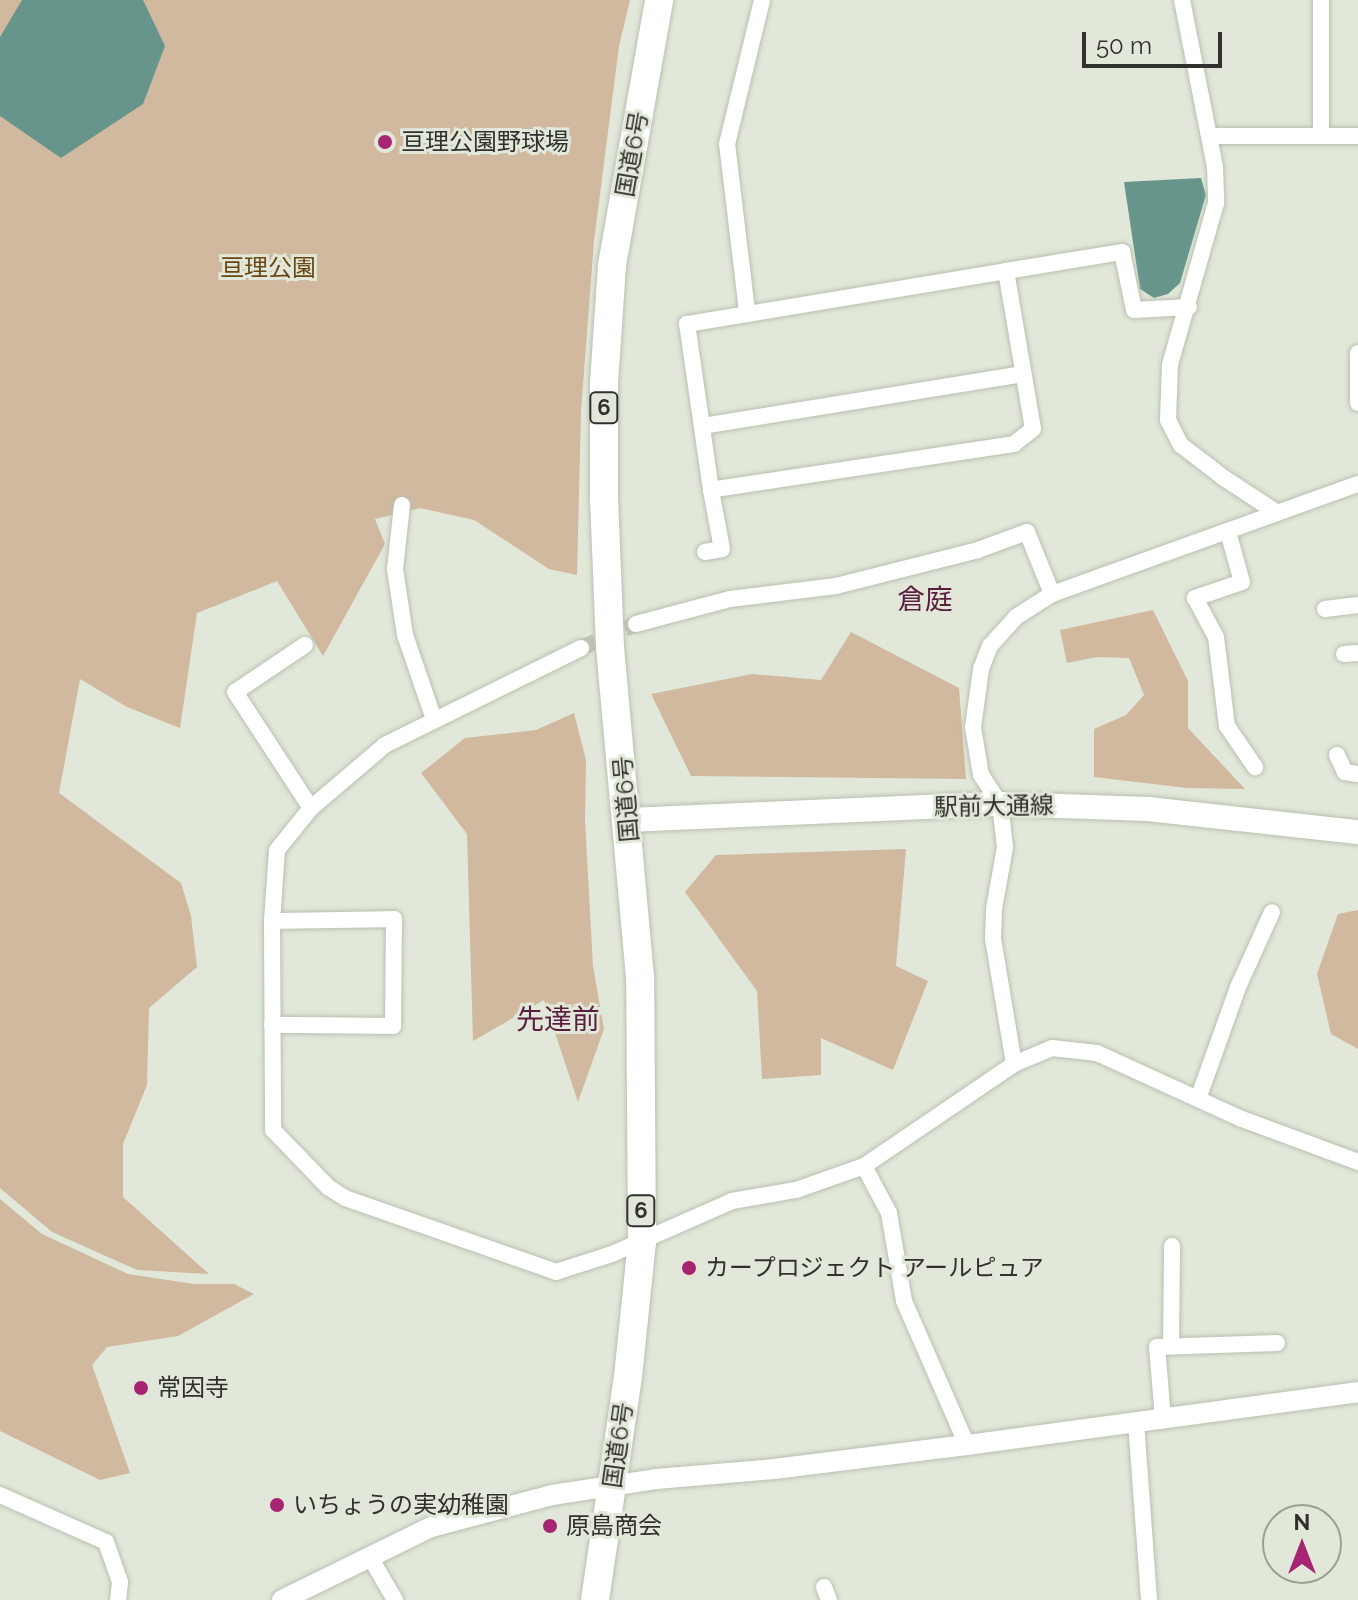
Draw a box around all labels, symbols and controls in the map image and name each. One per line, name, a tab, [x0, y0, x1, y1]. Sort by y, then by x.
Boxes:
scale bar	[1086, 16, 1226, 66]
text: 50 m	[1096, 31, 1152, 60]
street label: 国道6号	[610, 109, 654, 199]
place label: 亘理公園野球場	[401, 128, 569, 156]
marker: 亘理公園野球場	[376, 133, 394, 151]
park label: 亘理公園	[220, 254, 316, 282]
road number: 6	[588, 390, 620, 426]
district label: 倉庭	[897, 583, 953, 617]
street label: 国道6号	[608, 755, 644, 843]
street label: 駅前大通線	[934, 791, 1054, 821]
district label: 先達前	[516, 1003, 600, 1037]
road number: 6	[625, 1193, 657, 1229]
place label: カープロジェクト アールピュア	[705, 1254, 1046, 1282]
marker: カープロジェクト アールピュア	[680, 1259, 698, 1277]
place label: 常因寺	[157, 1374, 229, 1402]
marker: 常因寺	[132, 1379, 150, 1397]
street label: 国道6号	[598, 1400, 638, 1490]
place label: いちょうの実幼稚園	[293, 1491, 509, 1519]
marker: いちょうの実幼稚園	[268, 1496, 286, 1514]
north arrow	[1262, 1504, 1342, 1584]
text: N	[1294, 1509, 1310, 1535]
place label: 原島商会	[566, 1512, 662, 1540]
marker: 原島商会	[541, 1517, 559, 1535]

